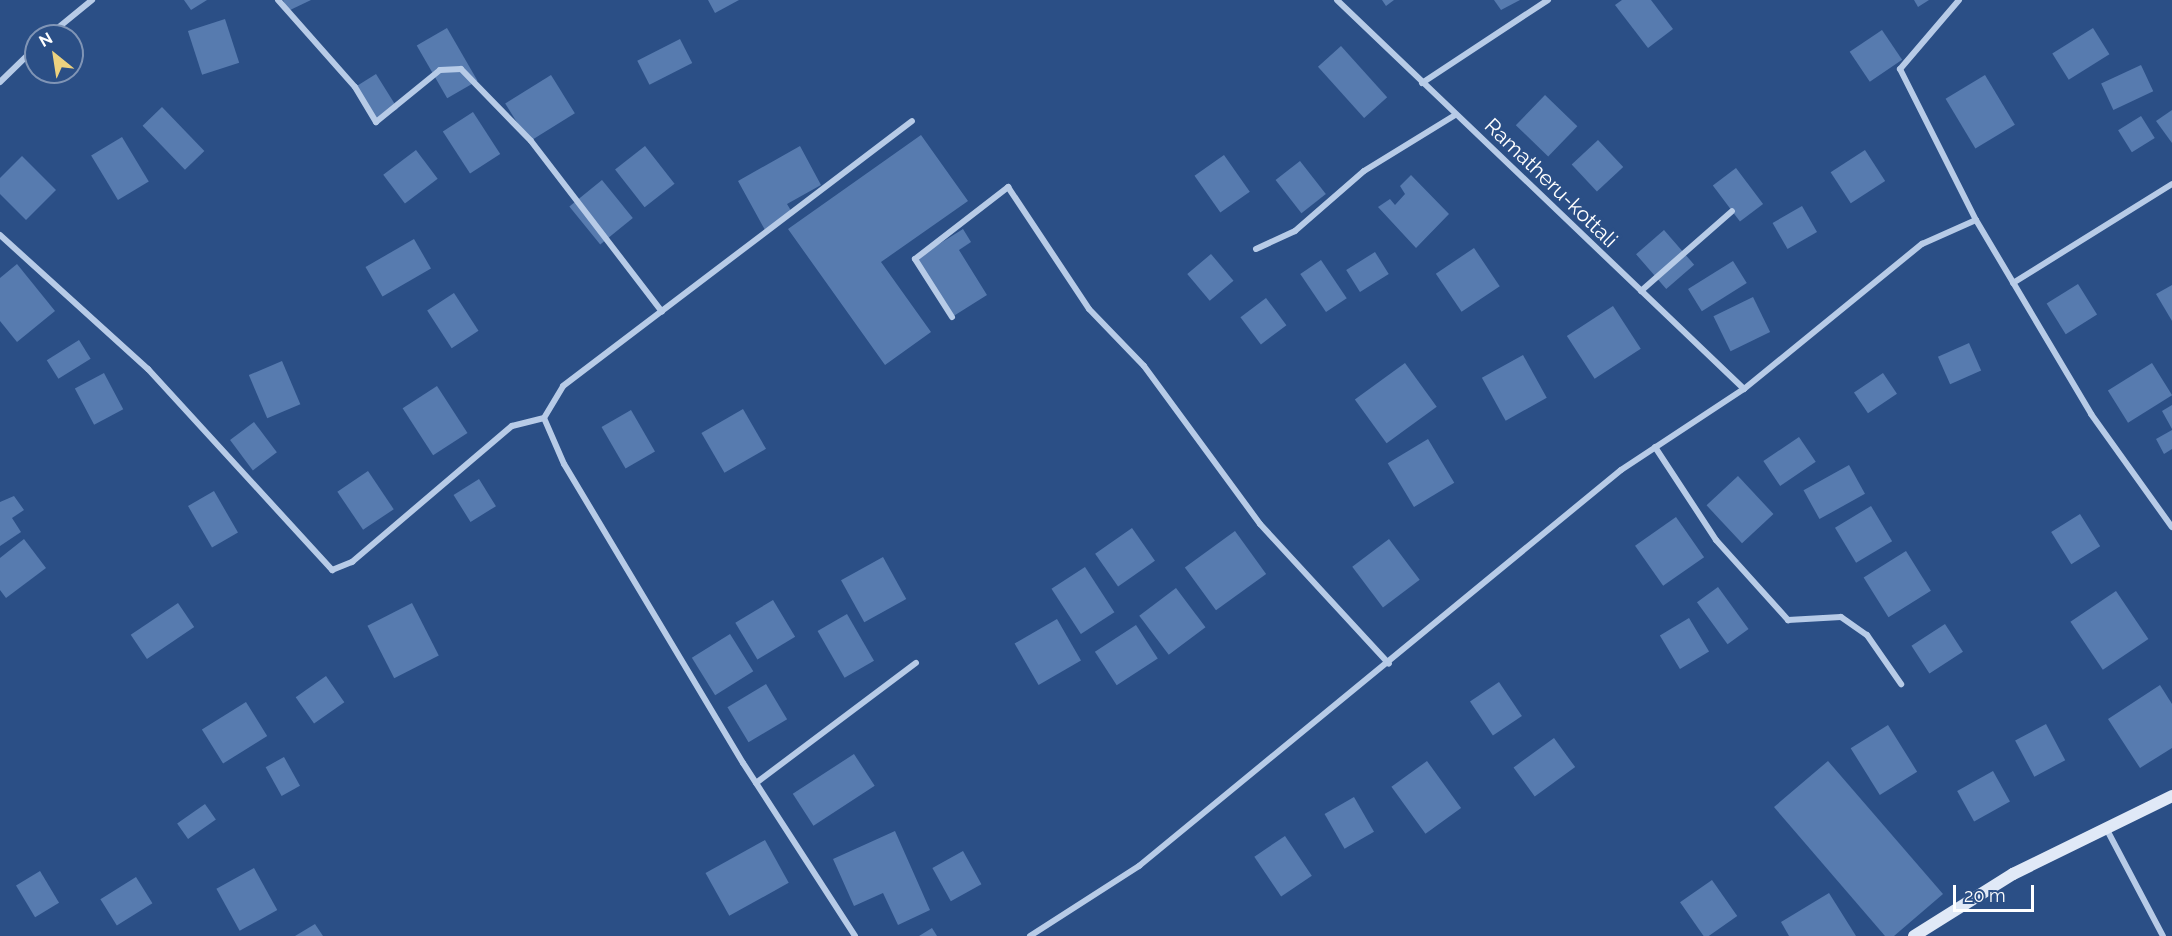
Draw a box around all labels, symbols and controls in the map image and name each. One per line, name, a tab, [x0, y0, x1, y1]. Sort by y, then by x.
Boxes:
north arrow	[24, 24, 84, 84]
text: N	[36, 28, 56, 51]
street label: Ramatheru-kottali	[1479, 113, 1623, 253]
scale bar	[1956, 873, 2037, 911]
text: 20 m	[1964, 885, 2006, 906]

